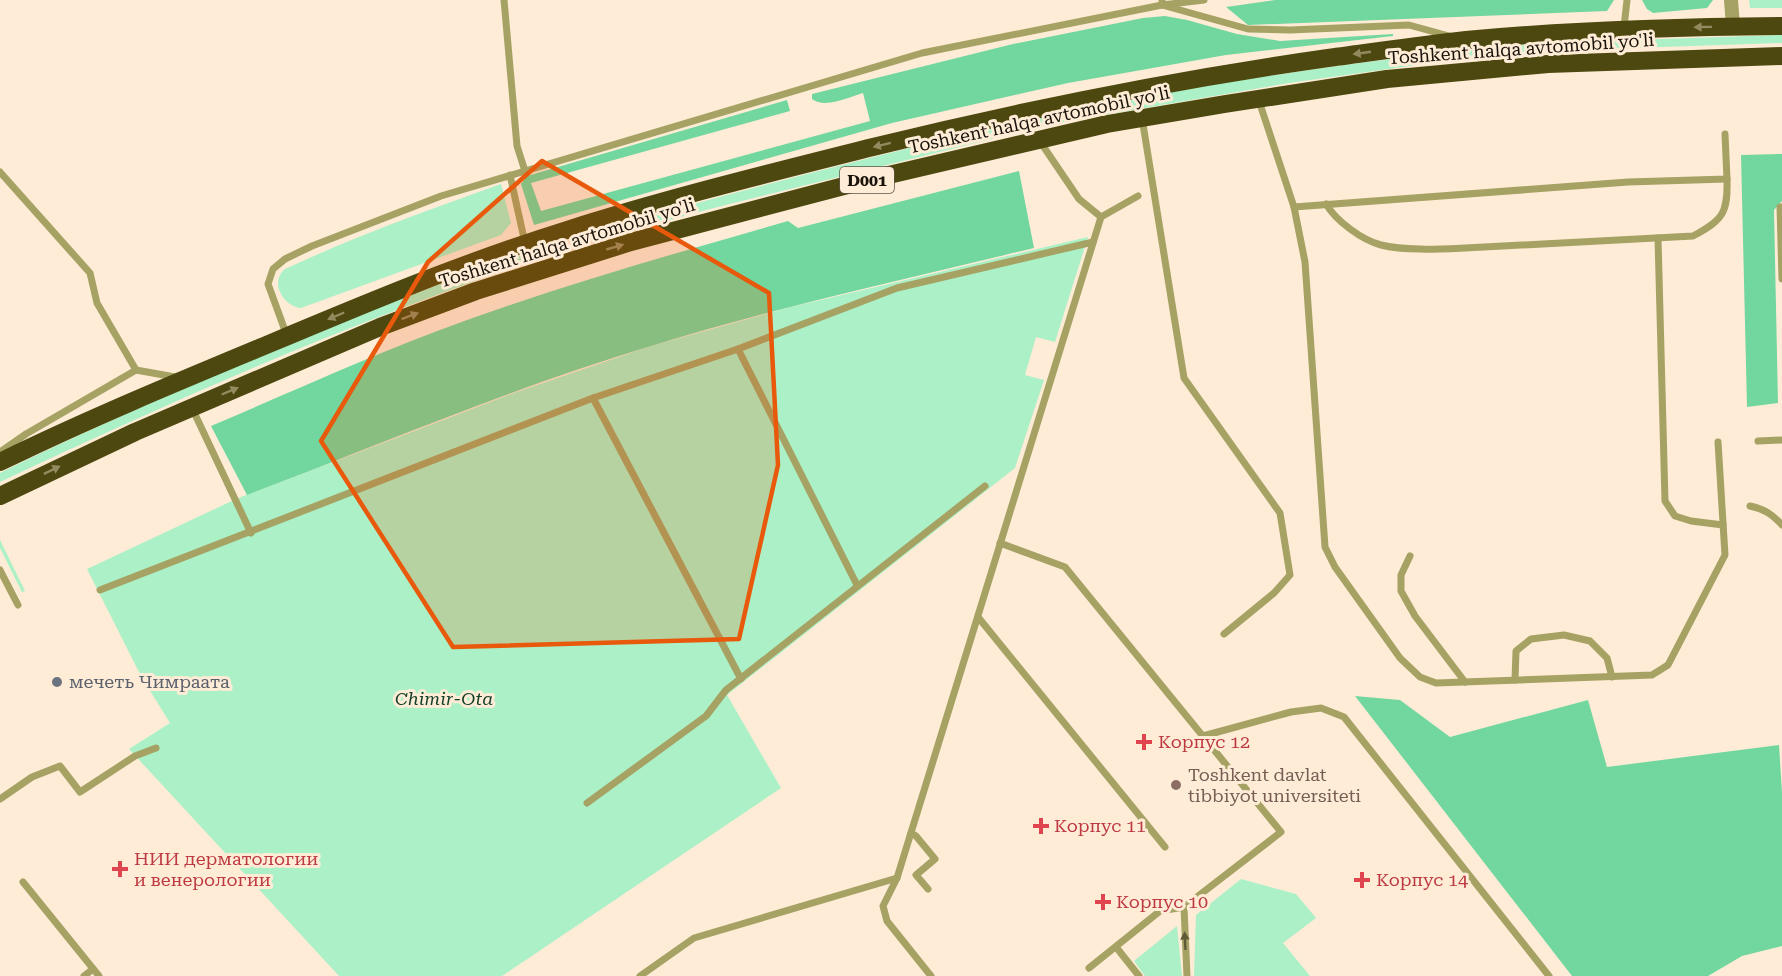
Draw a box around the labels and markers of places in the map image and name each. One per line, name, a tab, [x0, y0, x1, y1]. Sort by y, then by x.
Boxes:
place label: мечеть Чимраата	[69, 671, 230, 692]
marker: мечеть Чимраата	[50, 675, 64, 689]
place label: Корпус 12	[1158, 731, 1250, 752]
marker: Корпус 12	[1135, 733, 1153, 751]
place label: Toshkent davlat tibbiyot universiteti	[1188, 764, 1361, 806]
marker: Toshkent davlat tibbiyot universiteti	[1169, 778, 1183, 792]
place label: Корпус 11	[1054, 815, 1146, 836]
marker: Корпус 11	[1032, 817, 1050, 835]
place label: НИИ дерматологии и венерологии	[134, 848, 318, 890]
marker: НИИ дерматологии и венерологии	[111, 860, 129, 878]
place label: Корпус 14	[1376, 869, 1468, 890]
marker: Корпус 14	[1353, 871, 1371, 889]
place label: Корпус 10	[1116, 891, 1208, 912]
marker: Корпус 10	[1094, 893, 1112, 911]

